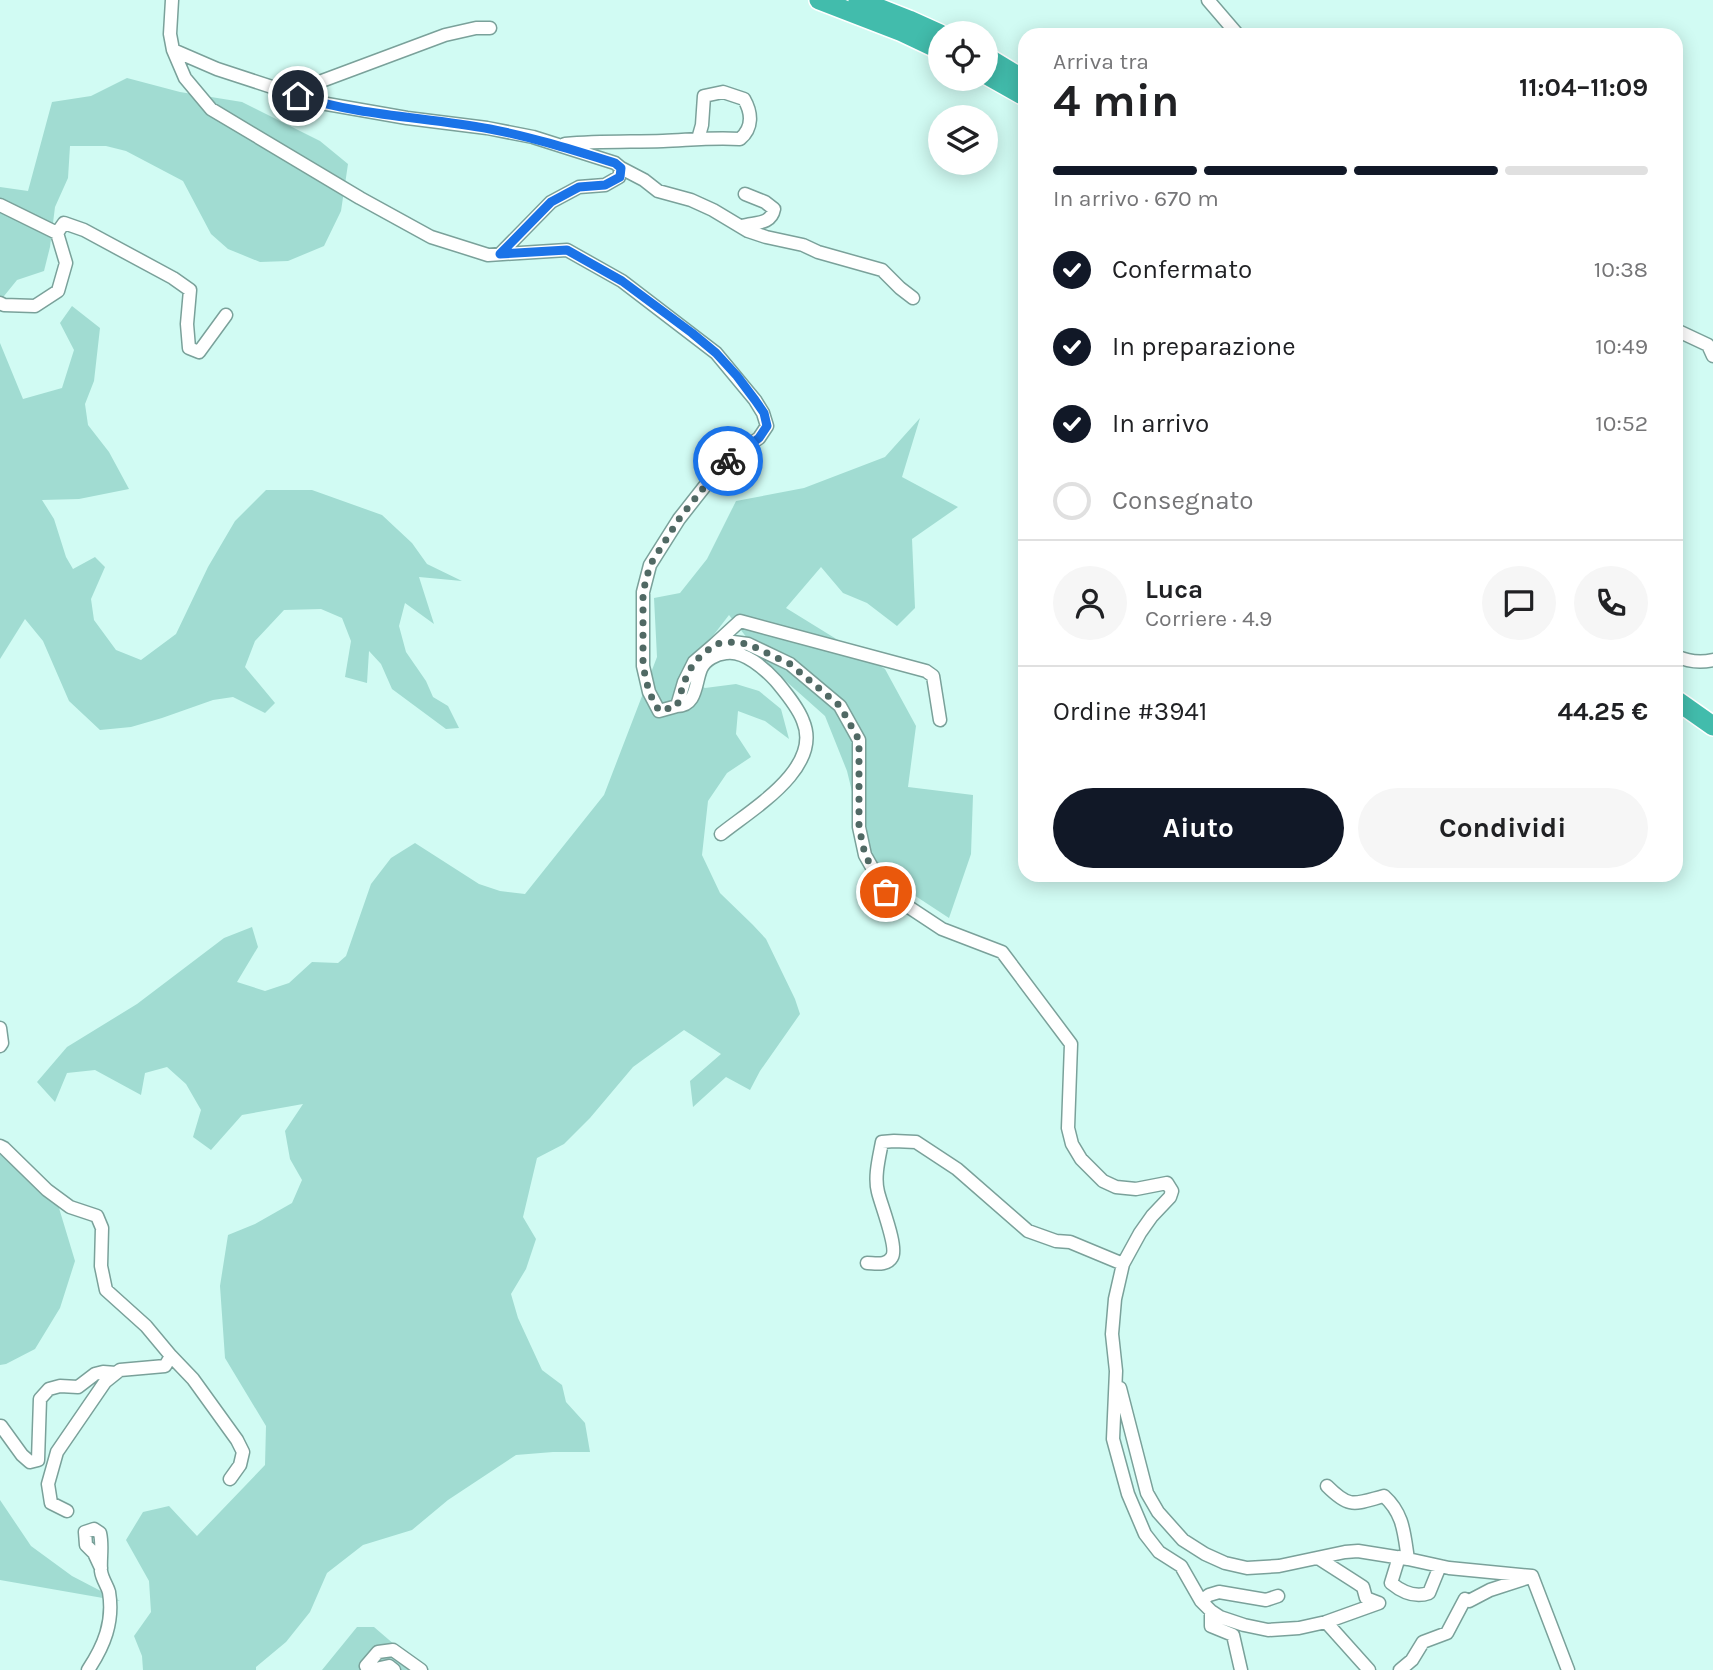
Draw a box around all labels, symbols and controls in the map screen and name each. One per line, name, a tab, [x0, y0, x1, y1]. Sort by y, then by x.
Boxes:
map controls	[928, 21, 998, 175]
button: locate	[928, 21, 998, 91]
text: Arriva tra	[1053, 48, 1149, 75]
pin	[268, 66, 328, 126]
text: 11:04–11:09	[1519, 72, 1648, 103]
text: 4 min	[1053, 74, 1179, 128]
icon: home	[279, 77, 317, 115]
button: layers	[928, 105, 998, 175]
text: In arrivo · 670 m	[1053, 185, 1219, 212]
icon: check	[1053, 251, 1091, 289]
text: Confermato	[1112, 254, 1252, 285]
text: 10:38	[1594, 256, 1648, 283]
icon: check	[1053, 328, 1091, 366]
text: In preparazione	[1112, 331, 1296, 362]
text: 10:49	[1595, 333, 1648, 360]
icon: check	[1053, 405, 1091, 443]
text: In arrivo	[1112, 408, 1209, 439]
text: 10:52	[1595, 410, 1648, 437]
courier	[693, 426, 763, 496]
icon: bike	[709, 442, 747, 480]
text: Consegnato	[1112, 485, 1254, 516]
button: person	[1053, 566, 1127, 640]
button: chat	[1482, 566, 1556, 640]
button: phone	[1574, 566, 1648, 640]
text: Luca	[1145, 574, 1203, 605]
text: Corriere · 4.9	[1145, 605, 1272, 632]
text: Ordine #3941	[1053, 696, 1207, 727]
text: 44.25 €	[1558, 696, 1648, 727]
button: Aiuto	[1053, 788, 1344, 868]
button: Condividi	[1358, 788, 1648, 868]
pin	[856, 862, 916, 922]
icon: bag	[867, 873, 905, 911]

